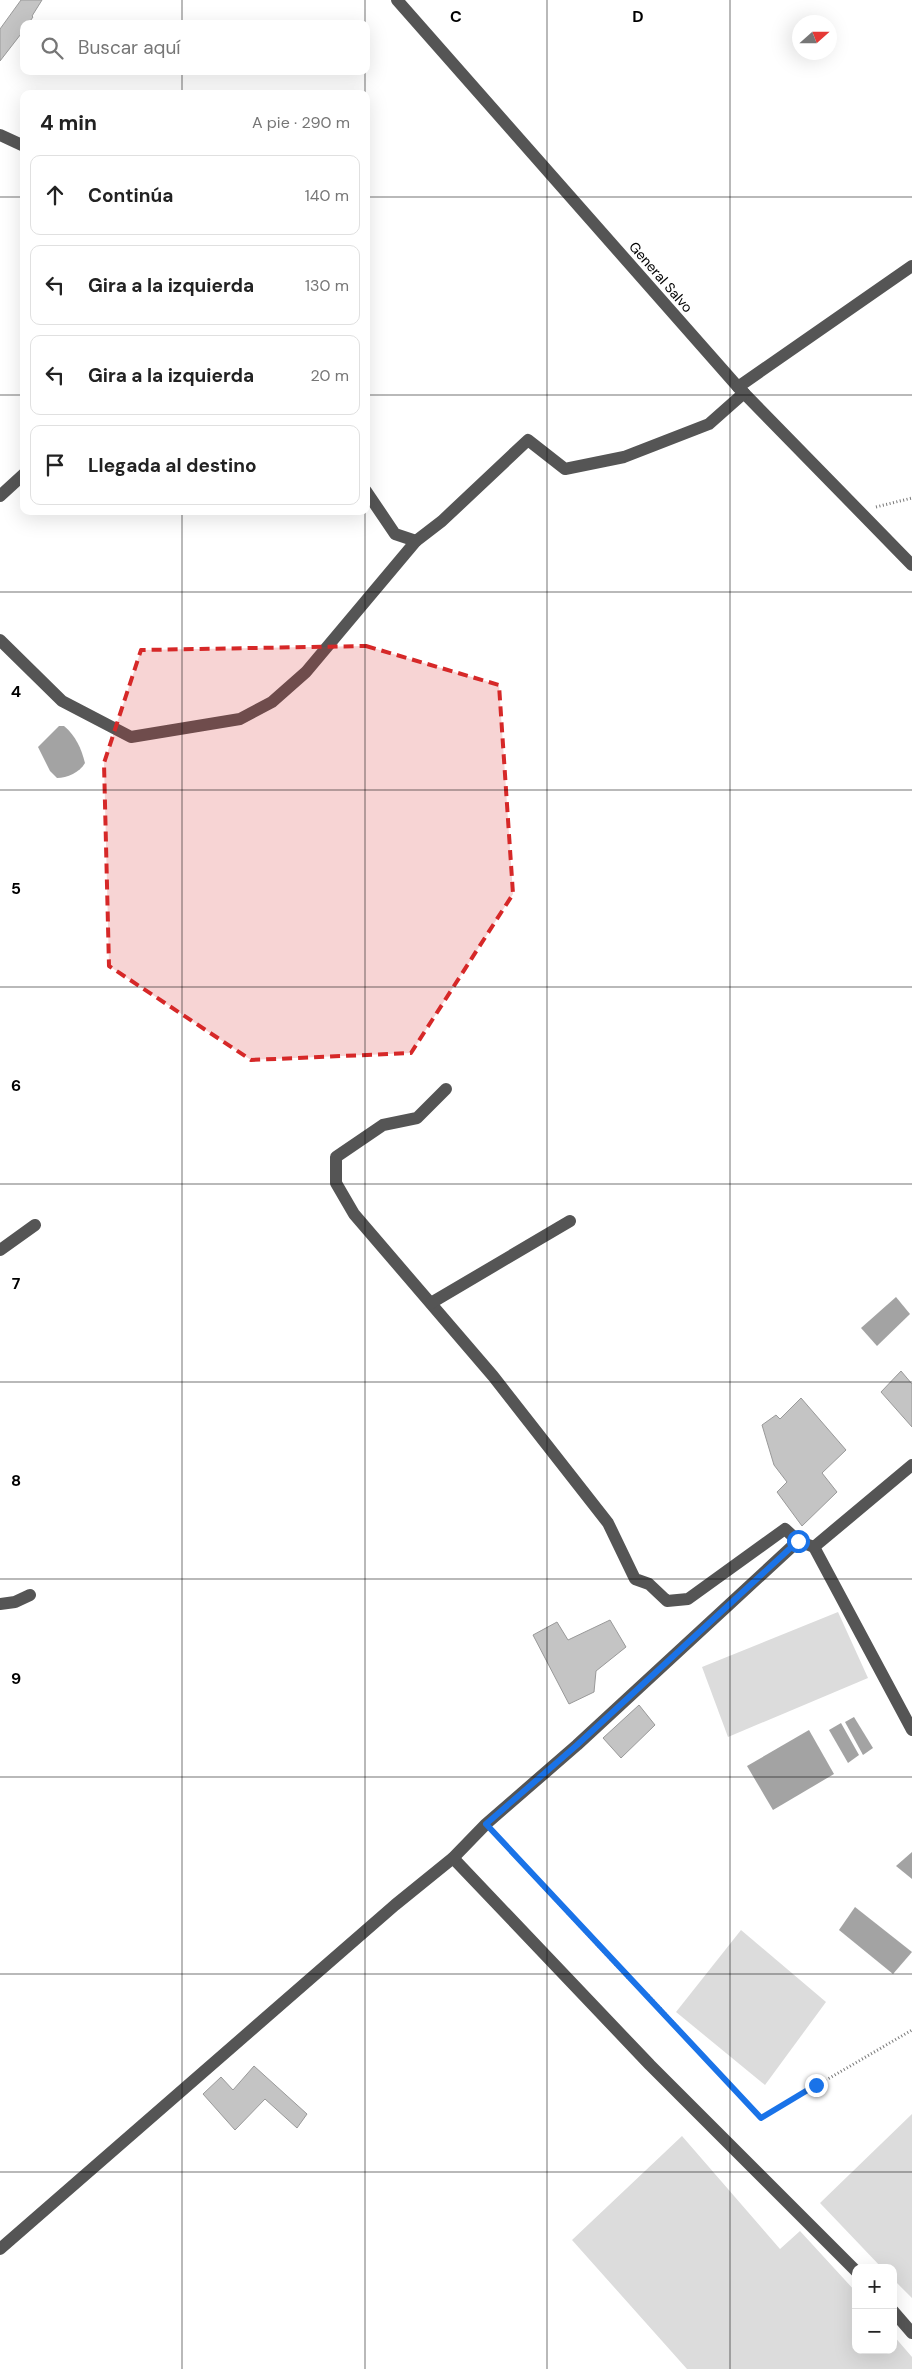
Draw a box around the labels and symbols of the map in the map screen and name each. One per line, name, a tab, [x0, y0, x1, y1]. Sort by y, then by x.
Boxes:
text: C	[450, 6, 462, 27]
text: D	[632, 6, 644, 27]
north arrow	[792, 15, 837, 60]
street label: General Salvo	[625, 238, 697, 316]
text: 4	[11, 681, 21, 702]
text: 5	[11, 878, 21, 899]
text: 6	[11, 1075, 21, 1096]
text: 7	[12, 1273, 21, 1294]
text: 8	[11, 1470, 21, 1491]
route start	[787, 1530, 810, 1553]
text: 9	[11, 1668, 21, 1689]
route end	[805, 2074, 828, 2097]

